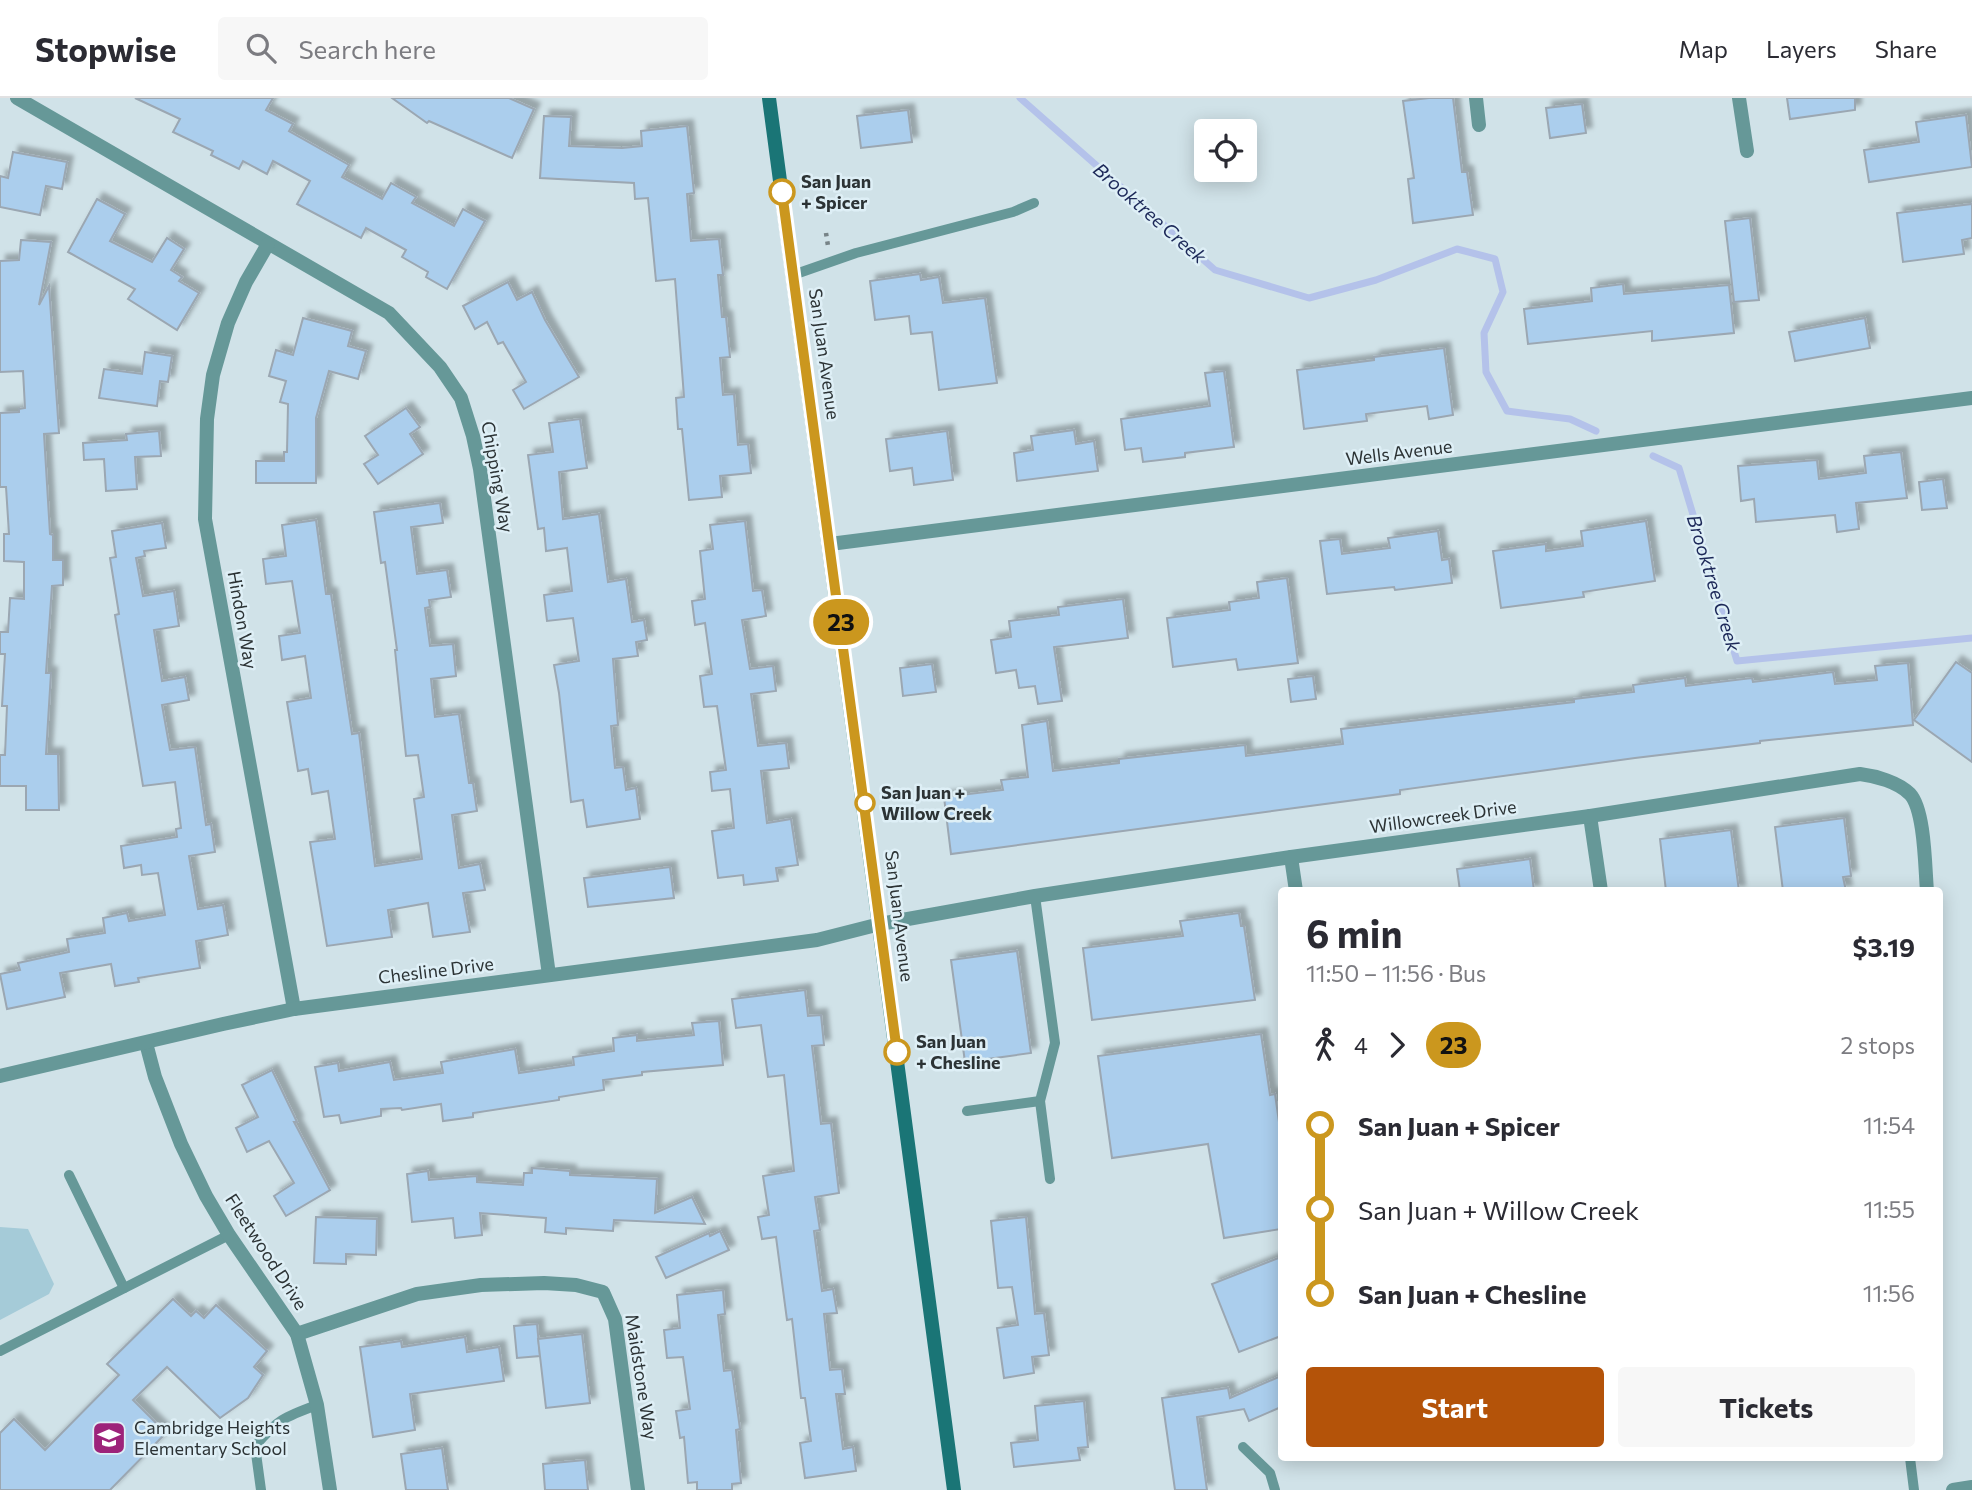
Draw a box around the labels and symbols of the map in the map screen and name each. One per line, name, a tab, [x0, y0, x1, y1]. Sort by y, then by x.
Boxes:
water label: Brooktree Creek	[1089, 157, 1212, 268]
place label: San Juan + Spicer	[801, 170, 871, 213]
marker: San Juan + Spicer	[769, 179, 795, 205]
street label: San Juan Avenue	[805, 287, 845, 421]
street label: Chipping Way	[477, 419, 519, 534]
street label: Wells Avenue	[1344, 435, 1454, 469]
water label: Brooktree Creek	[1683, 512, 1746, 655]
street label: Hindon Way	[224, 569, 262, 671]
line badge: 23	[810, 599, 872, 645]
place label: San Juan + Willow Creek	[881, 781, 993, 824]
marker: San Juan + Willow Creek	[855, 793, 875, 813]
street label: Willowcreek Drive	[1368, 795, 1518, 837]
street label: San Juan Avenue	[881, 849, 919, 983]
street label: Chesline Drive	[377, 952, 495, 988]
place label: San Juan + Chesline	[916, 1030, 1001, 1073]
marker: San Juan + Chesline	[884, 1039, 910, 1065]
street label: Fleetwood Drive	[221, 1189, 313, 1314]
street label: Maidstone Way	[621, 1312, 663, 1441]
place label: Cambridge Heights Elementary School	[134, 1416, 290, 1459]
school or university icon: Cambridge Heights Elementary School	[90, 1419, 128, 1457]

